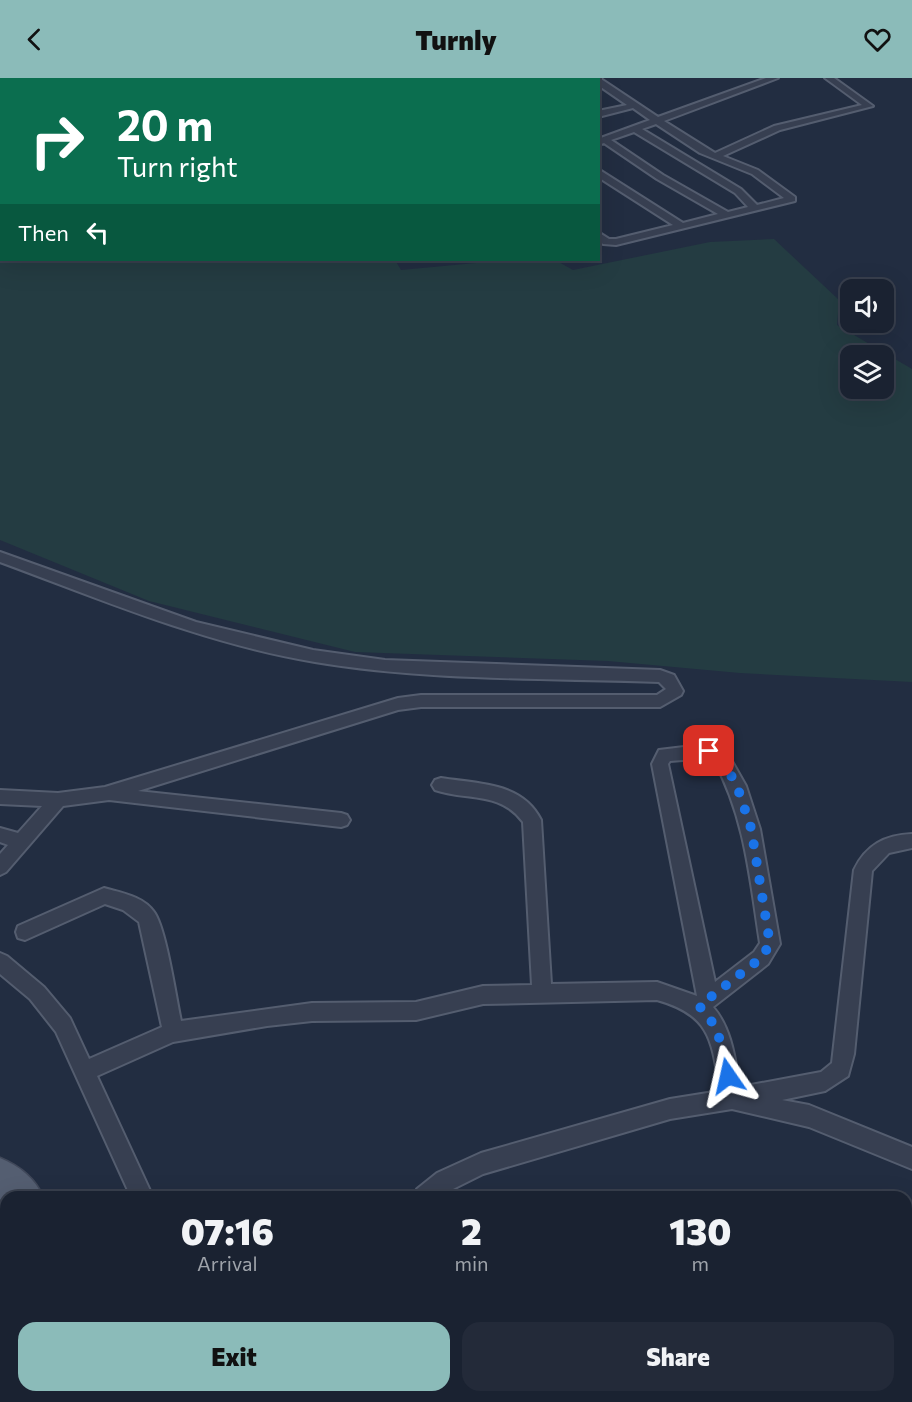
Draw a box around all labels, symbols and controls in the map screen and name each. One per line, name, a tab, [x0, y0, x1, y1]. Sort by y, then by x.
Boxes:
icon: back	[18, 23, 51, 56]
text: Turnly	[415, 23, 497, 56]
icon: heart	[861, 23, 894, 56]
text: 20 m	[117, 98, 213, 150]
icon: right	[18, 102, 96, 180]
text: Turn right	[117, 150, 237, 183]
icon: left	[81, 216, 114, 249]
text: Then	[18, 219, 69, 246]
map controls	[840, 279, 894, 399]
button: sound	[840, 279, 894, 333]
button: layers	[840, 345, 894, 399]
pin	[683, 725, 734, 776]
icon: arrive	[692, 734, 725, 767]
position arrow	[696, 1044, 760, 1108]
text: 07:16	[181, 1208, 274, 1252]
text: 2	[461, 1208, 482, 1252]
text: 130	[669, 1208, 731, 1252]
text: Arrival	[197, 1251, 258, 1275]
text: min	[454, 1251, 489, 1275]
text: m	[692, 1251, 709, 1275]
button: Exit	[18, 1322, 450, 1391]
button: Share	[462, 1322, 894, 1391]

